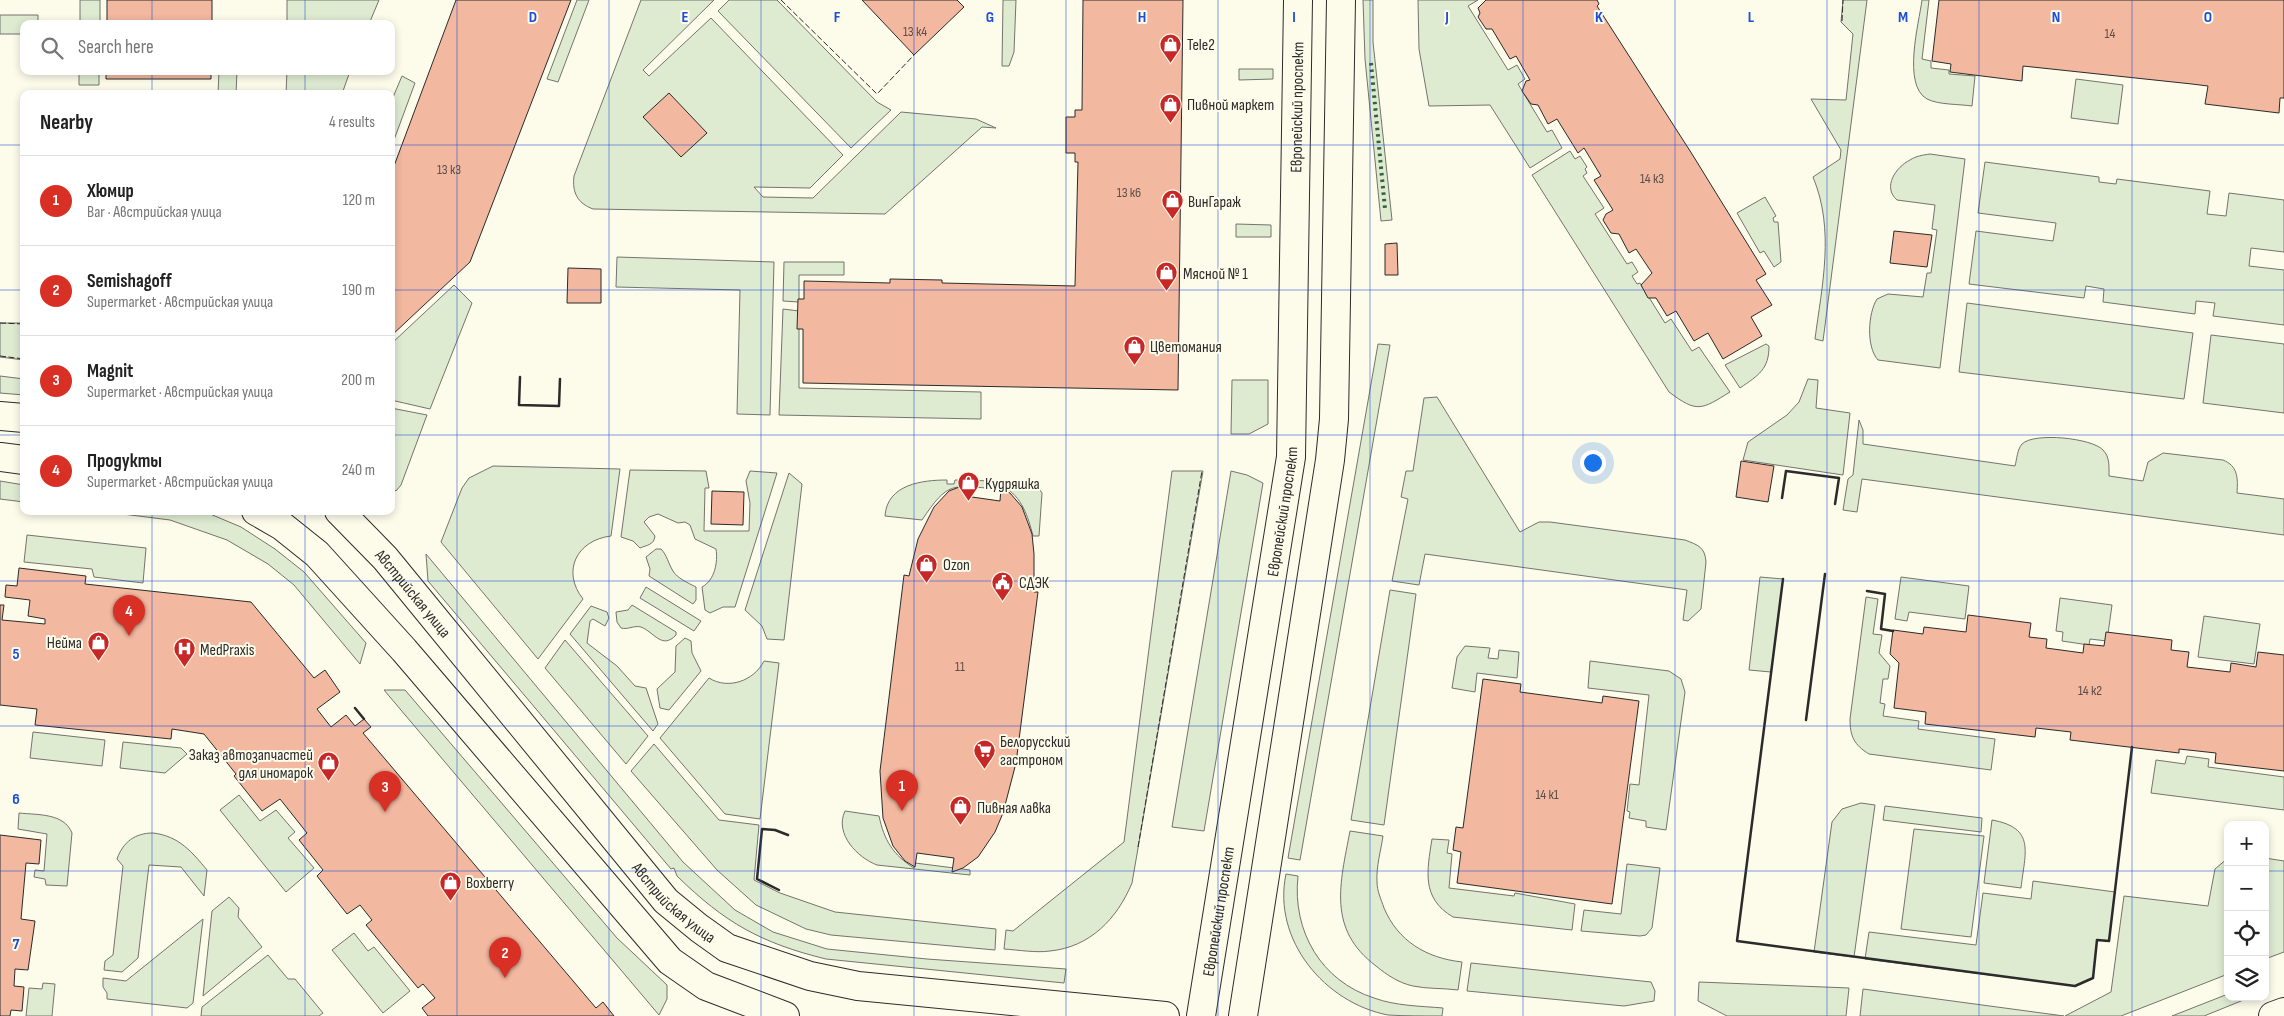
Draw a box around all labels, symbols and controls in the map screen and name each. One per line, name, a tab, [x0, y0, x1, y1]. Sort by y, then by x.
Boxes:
text: D	[529, 8, 537, 27]
text: E	[682, 8, 689, 27]
text: F	[834, 8, 841, 27]
text: G	[986, 8, 994, 27]
text: H	[1138, 8, 1146, 27]
text: I	[1292, 8, 1296, 27]
text: J	[1444, 8, 1449, 27]
text: K	[1595, 8, 1603, 27]
text: L	[1748, 8, 1755, 27]
text: M	[1898, 8, 1908, 27]
text: N	[2052, 8, 2060, 27]
text: O	[2204, 8, 2212, 27]
search box	[20, 20, 395, 75]
house number: 13 к4	[903, 23, 927, 40]
house number: 14	[2105, 25, 2116, 42]
shop icon: Tele2	[1159, 32, 1183, 63]
icon: search	[38, 34, 66, 62]
text: Search here	[78, 36, 154, 59]
place label: Tele2	[1187, 36, 1215, 55]
street label: Европейский проспект	[1287, 42, 1308, 173]
shop icon: Пивной маркет	[1159, 92, 1183, 123]
place label: Пивной маркет	[1187, 96, 1274, 115]
text: Nearby	[40, 110, 93, 135]
text: 4 results	[329, 113, 375, 132]
house number: 13 к3	[437, 161, 461, 178]
house number: 14 к3	[1640, 170, 1664, 187]
text: Хюмир	[87, 180, 134, 203]
house number: 13 к6	[1117, 184, 1141, 201]
shop icon: ВинГараж	[1160, 189, 1184, 220]
text: 1	[53, 191, 59, 210]
text: 120 m	[343, 191, 375, 210]
place label: ВинГараж	[1188, 193, 1241, 212]
text: Bar · Австрийская улица	[87, 203, 222, 222]
shop icon: Мясной № 1	[1155, 261, 1179, 292]
place label: Мясной № 1	[1183, 265, 1248, 284]
text: Semishagoff	[87, 270, 172, 293]
text: 2	[52, 281, 60, 300]
text: 190 m	[342, 281, 375, 300]
text: Supermarket · Австрийская улица	[87, 293, 273, 312]
shop icon: Цветомания	[1122, 334, 1146, 365]
place label: Цветомания	[1150, 338, 1222, 357]
text: Magnit	[87, 360, 133, 383]
text: 3	[52, 371, 60, 390]
text: 200 m	[341, 371, 375, 390]
text: Supermarket · Австрийская улица	[87, 383, 273, 402]
street label: Европейский проспект	[1264, 447, 1302, 578]
text: Продукты	[87, 450, 162, 473]
your location	[1580, 450, 1606, 476]
text: 4	[52, 461, 60, 480]
text: 240 m	[342, 461, 375, 480]
shop icon: Кудряшка	[957, 471, 981, 502]
text: Supermarket · Австрийская улица	[87, 473, 273, 492]
place label: Кудряшка	[985, 475, 1040, 494]
street label: Австрийская улица	[370, 545, 454, 642]
shop icon: Ozon	[915, 552, 939, 583]
place label: Ozon	[943, 556, 970, 575]
public building icon: СДЭК	[991, 570, 1015, 601]
place label: СДЭК	[1019, 574, 1050, 593]
pin: 4	[113, 595, 145, 636]
shop icon: Нейма	[86, 630, 110, 661]
place label: Нейма	[47, 634, 82, 653]
hospital icon: MedPraxis	[172, 637, 196, 668]
place label: MedPraxis	[200, 641, 255, 660]
text: 5	[12, 645, 20, 664]
house number: 11	[955, 658, 965, 675]
house number: 14 к2	[2078, 682, 2102, 699]
place label: Белорусский гастроном	[1000, 733, 1070, 770]
supermarket icon: Белорусский гастроном	[972, 738, 996, 769]
place label: Заказ автозапчастей для иномарок	[189, 746, 314, 783]
shop icon: Заказ автозапчастей для иномарок	[317, 751, 341, 782]
pin: 1	[886, 770, 918, 811]
pin: 3	[369, 771, 401, 812]
house number: 14 к1	[1535, 786, 1559, 803]
text: 6	[12, 790, 20, 809]
shop icon: Пивная лавка	[949, 795, 973, 826]
place label: Пивная лавка	[977, 799, 1051, 818]
map controls	[2224, 821, 2269, 1001]
button: +	[2224, 821, 2269, 866]
street label: Европейский проспект	[1200, 845, 1239, 978]
street label: Австрийская улица	[627, 858, 719, 948]
button: −	[2224, 866, 2269, 911]
shop icon: Boxberry	[438, 870, 462, 901]
place label: Boxberry	[466, 874, 514, 893]
button: locate	[2224, 911, 2269, 956]
text: 7	[13, 935, 20, 954]
pin: 2	[489, 937, 521, 978]
button: layers	[2224, 956, 2269, 1001]

